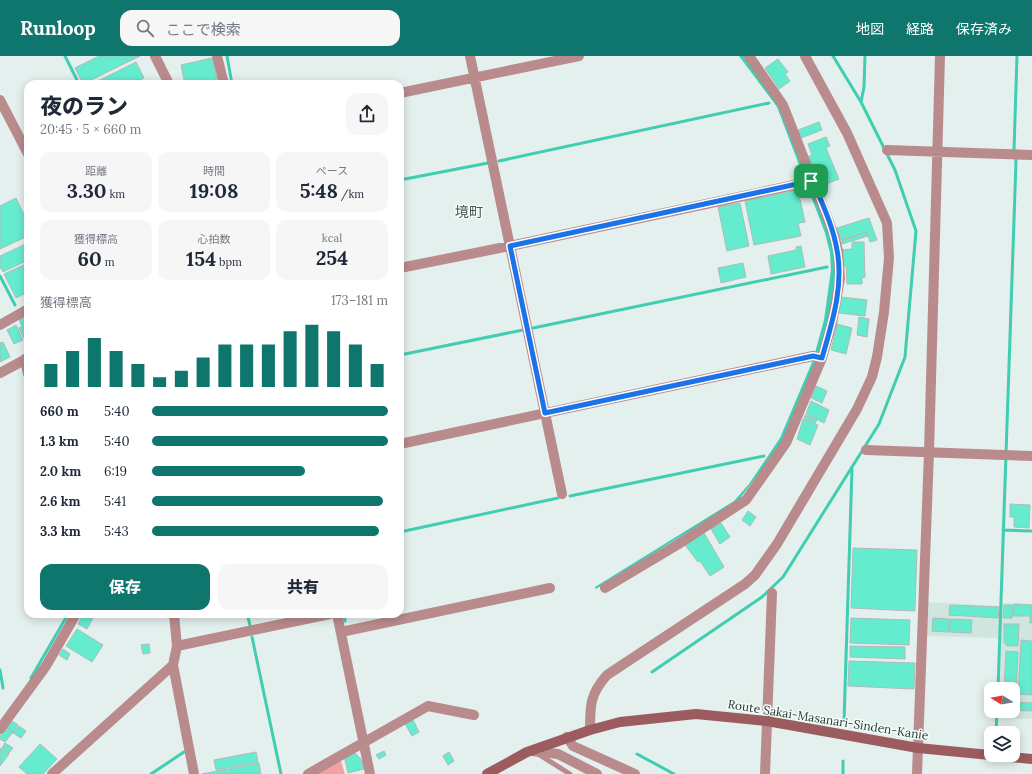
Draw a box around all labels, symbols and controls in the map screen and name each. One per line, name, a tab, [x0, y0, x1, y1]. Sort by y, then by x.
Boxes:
search box	[120, 10, 400, 46]
text: Runloop	[20, 16, 96, 40]
icon: search	[134, 17, 156, 39]
text: ここで検索	[166, 20, 241, 39]
text: 地図	[856, 20, 884, 38]
text: 経路	[906, 20, 934, 38]
text: 保存済み	[956, 20, 1012, 38]
text: 夜のラン	[40, 92, 128, 120]
button: share	[346, 93, 388, 135]
text: 20:45 · 5 × 660 m	[40, 121, 141, 138]
text: 距離	[85, 164, 107, 178]
text: 時間	[203, 164, 225, 178]
text: ペース	[316, 164, 348, 178]
pin	[794, 164, 828, 198]
icon: arrive	[800, 170, 822, 192]
text: 3.30	[67, 178, 107, 203]
text: 19:08	[190, 178, 238, 203]
text: 5:48	[300, 178, 338, 203]
text: km	[107, 187, 125, 201]
text: /km	[338, 187, 364, 201]
district label: 境町	[455, 203, 483, 221]
text: kcal	[322, 231, 342, 245]
text: 獲得標高	[74, 232, 118, 246]
text: 心拍数	[198, 232, 231, 246]
text: 254	[316, 245, 348, 270]
text: 60	[78, 246, 102, 271]
text: 154	[186, 246, 216, 271]
text: m	[102, 255, 114, 269]
text: bpm	[216, 255, 242, 269]
text: 173–181 m	[331, 292, 388, 309]
text: 獲得標高	[40, 294, 92, 311]
text: 660 m	[40, 403, 79, 420]
text: 5:40	[104, 403, 129, 420]
text: 1.3 km	[40, 433, 79, 450]
text: 5:40	[104, 433, 129, 450]
text: 2.0 km	[40, 463, 81, 480]
text: 6:19	[104, 463, 127, 480]
text: 2.6 km	[40, 493, 81, 510]
text: 5:41	[104, 493, 126, 510]
text: 3.3 km	[40, 523, 81, 540]
text: 5:43	[104, 523, 129, 540]
button: 保存	[40, 564, 210, 610]
button: 共有	[218, 564, 388, 610]
north arrow	[984, 682, 1020, 718]
map controls	[984, 682, 1020, 762]
street label: Route Sakai-Masanari-Sinden-Kanie	[727, 696, 930, 743]
button: layers	[984, 726, 1020, 762]

